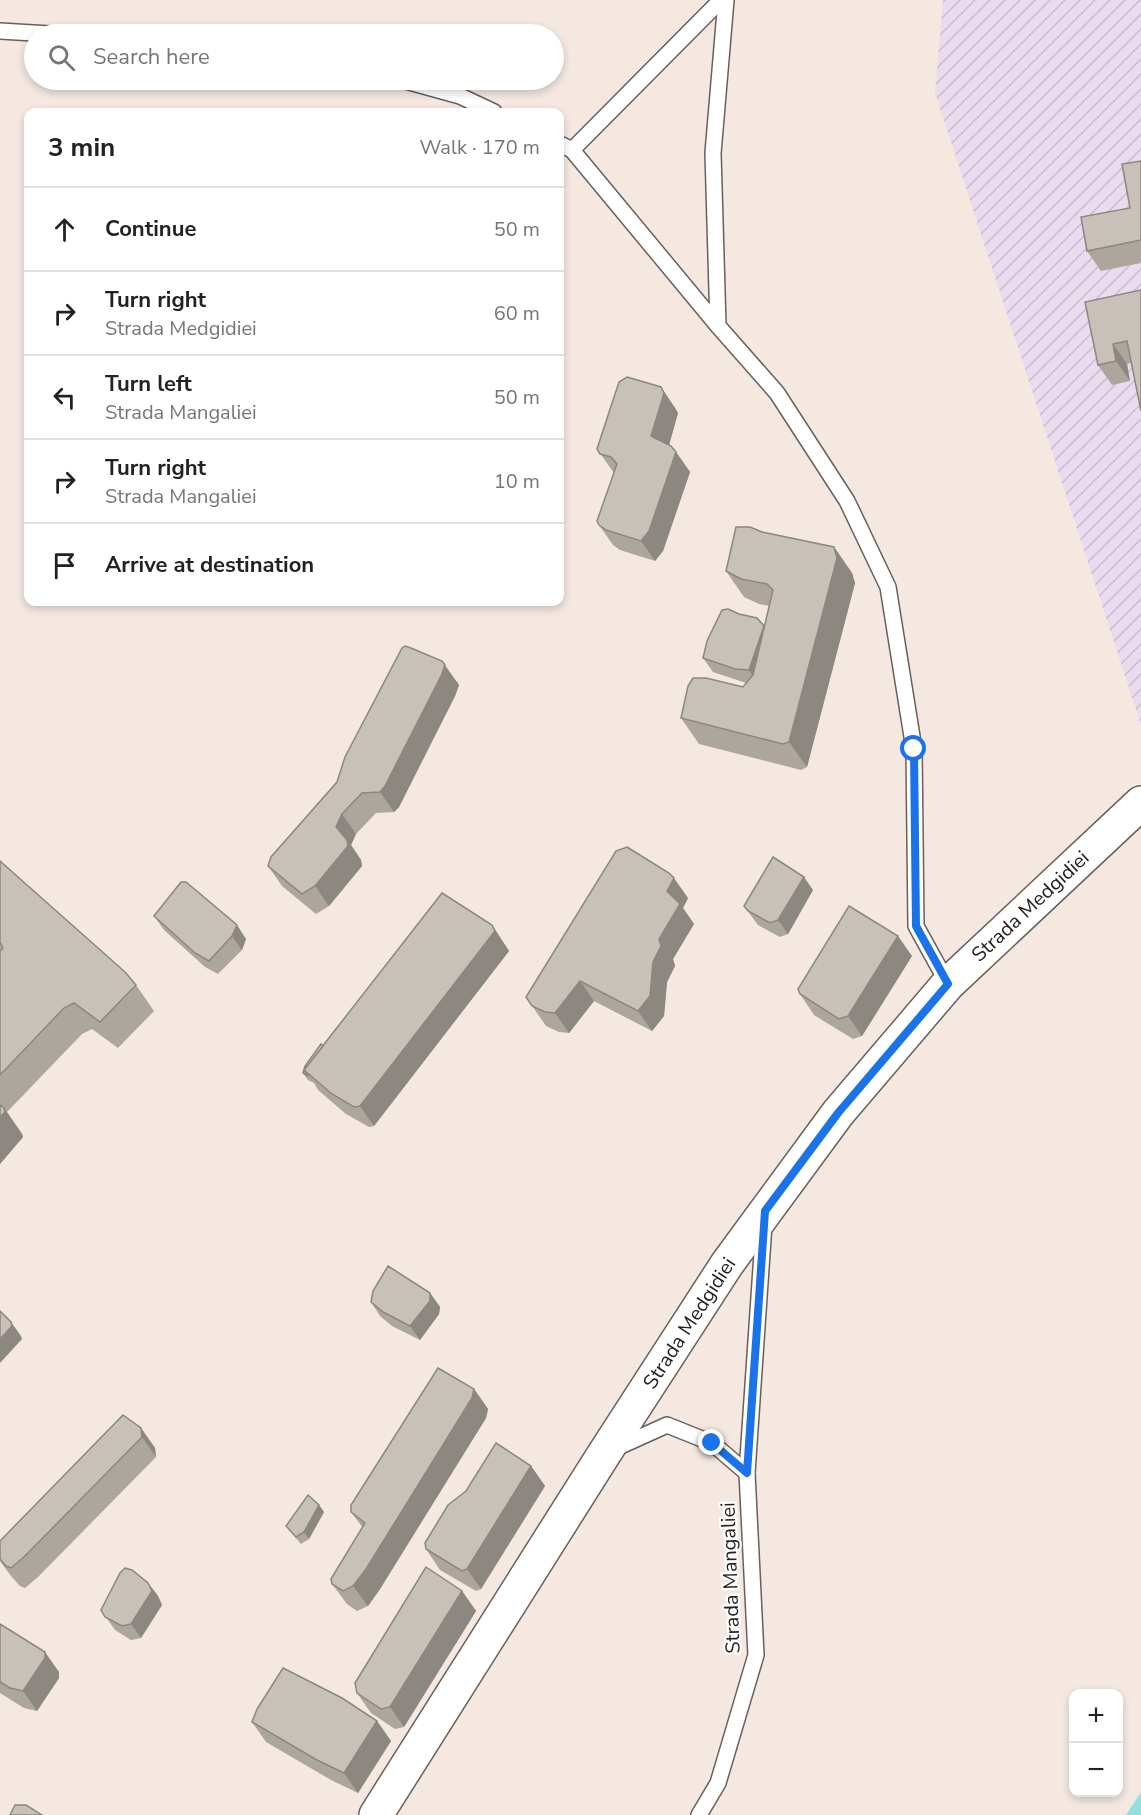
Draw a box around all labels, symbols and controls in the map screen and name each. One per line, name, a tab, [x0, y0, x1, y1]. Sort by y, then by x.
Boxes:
search box	[24, 24, 564, 90]
icon: search	[45, 41, 78, 74]
text: Search here	[93, 42, 210, 72]
text: 3 min	[48, 130, 115, 165]
text: Walk · 170 m	[420, 134, 540, 161]
icon: ahead	[48, 213, 81, 246]
text: Continue	[105, 214, 196, 244]
text: 50 m	[494, 216, 540, 243]
text: Turn right	[105, 285, 206, 315]
icon: right	[48, 297, 81, 330]
text: 60 m	[494, 300, 540, 327]
text: Strada Medgidiei	[105, 315, 257, 342]
text: Turn left	[105, 369, 192, 399]
icon: left	[48, 381, 81, 414]
text: 50 m	[494, 384, 540, 411]
text: Strada Mangaliei	[105, 399, 257, 426]
text: Turn right	[105, 453, 206, 483]
icon: right	[48, 465, 81, 498]
text: 10 m	[494, 468, 540, 495]
text: Strada Mangaliei	[105, 483, 257, 510]
icon: arrive	[48, 549, 81, 582]
text: Arrive at destination	[105, 550, 314, 580]
route start	[900, 735, 926, 761]
street label: Strada Medgidiei	[966, 845, 1095, 968]
street label: Strada Medgidiei	[637, 1252, 742, 1394]
route end	[698, 1429, 724, 1455]
street label: Strada Mangaliei	[714, 1502, 747, 1654]
map controls	[1069, 1689, 1123, 1797]
button: +	[1069, 1689, 1123, 1743]
button: −	[1069, 1743, 1123, 1797]

